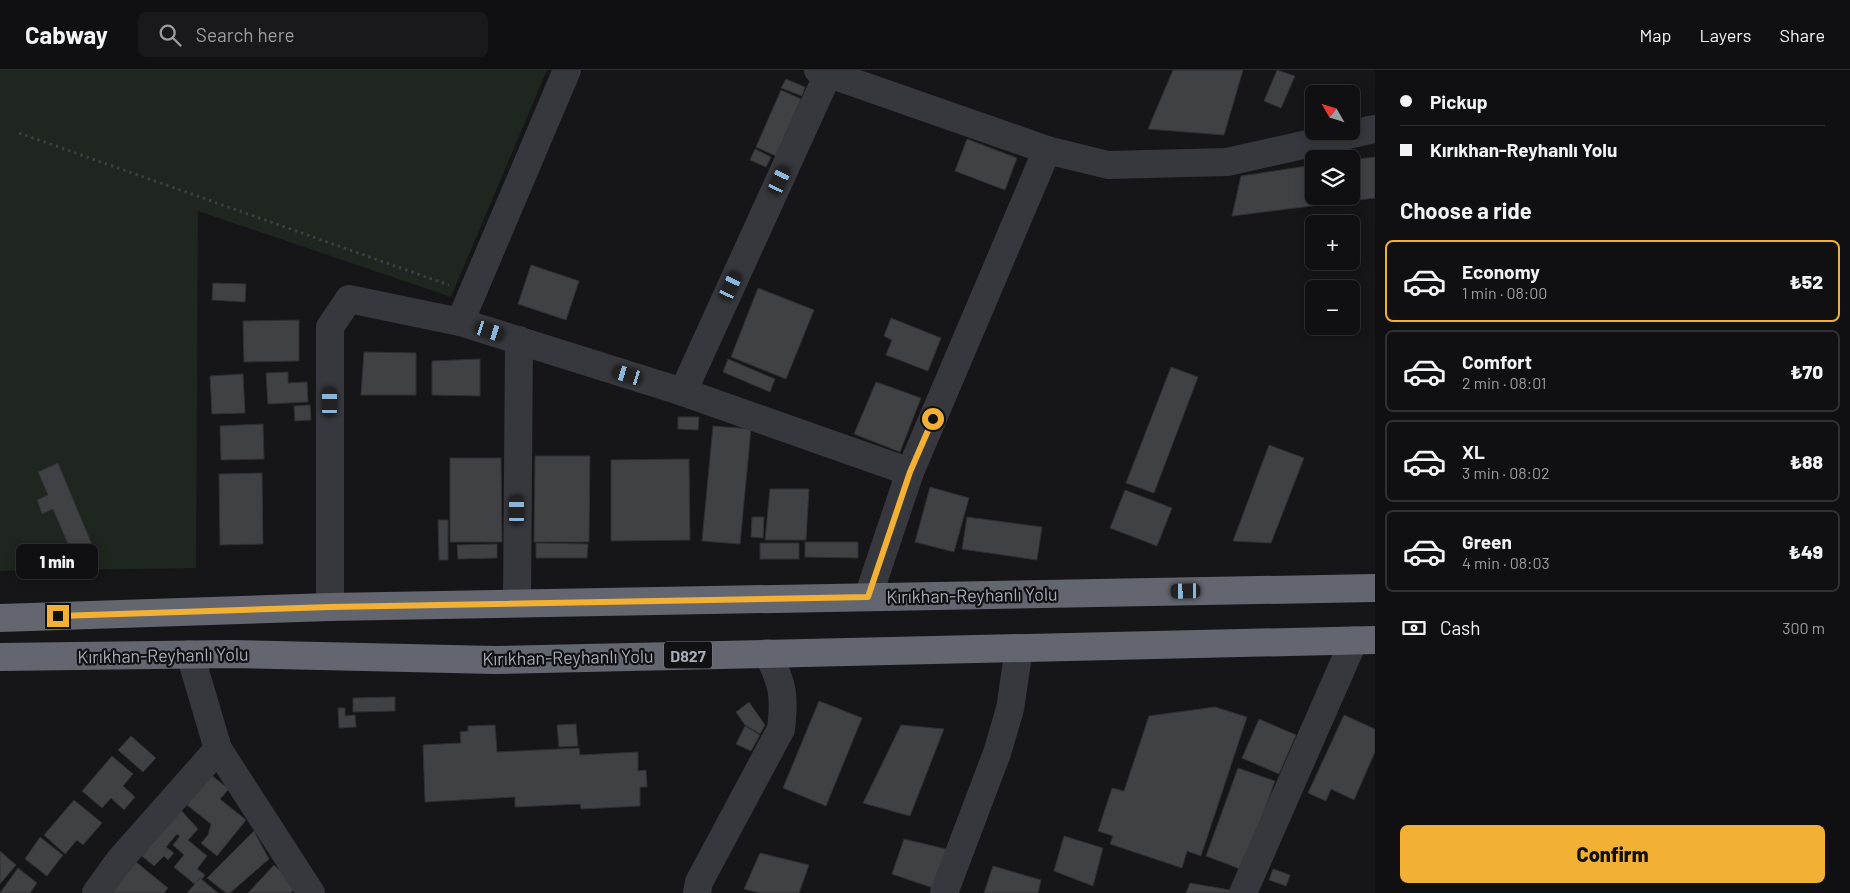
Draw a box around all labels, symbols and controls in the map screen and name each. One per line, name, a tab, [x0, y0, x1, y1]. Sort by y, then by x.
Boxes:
search box	[138, 12, 488, 57]
text: Cabway	[25, 20, 108, 49]
icon: search	[156, 21, 184, 49]
text: Search here	[196, 23, 295, 46]
text: Map	[1639, 24, 1671, 46]
text: Layers	[1699, 24, 1752, 46]
text: Share	[1780, 24, 1825, 46]
north arrow	[1305, 85, 1360, 140]
map controls	[1305, 85, 1360, 335]
text: Pickup	[1430, 90, 1488, 113]
text: Kırıkhan-Reyhanlı Yolu	[1430, 138, 1617, 161]
button: layers	[1305, 150, 1360, 205]
car	[766, 163, 793, 197]
text: Choose a ride	[1400, 197, 1532, 223]
button: +	[1305, 215, 1360, 270]
icon: car	[1402, 259, 1447, 304]
text: Economy	[1462, 260, 1540, 283]
car	[717, 269, 744, 303]
text: ₺52	[1789, 270, 1823, 293]
button: −	[1305, 280, 1360, 335]
text: 1 min · 08:00	[1462, 283, 1547, 302]
car	[473, 319, 506, 343]
icon: car	[1402, 349, 1447, 394]
text: Comfort	[1462, 350, 1532, 373]
text: ₺70	[1790, 360, 1823, 383]
car	[611, 363, 644, 387]
text: 2 min · 08:01	[1462, 373, 1546, 392]
car	[322, 387, 337, 417]
route start	[922, 408, 944, 430]
icon: car	[1402, 439, 1447, 484]
text: XL	[1462, 440, 1485, 463]
text: ₺88	[1790, 450, 1823, 473]
text: 3 min · 08:02	[1462, 463, 1550, 482]
car	[509, 495, 524, 525]
icon: car	[1402, 529, 1447, 574]
text: Green	[1462, 530, 1512, 553]
text: ₺49	[1789, 540, 1823, 563]
callout: 1 min	[17, 544, 99, 578]
text: 1 min	[39, 552, 75, 571]
text: 4 min · 08:03	[1462, 553, 1550, 572]
street label: Kırıkhan-Reyhanlı Yolu	[886, 583, 1058, 607]
car	[1170, 583, 1201, 599]
route end	[47, 605, 69, 627]
icon: cash	[1400, 614, 1428, 642]
text: Cash	[1440, 616, 1481, 639]
text: 300 m	[1782, 618, 1825, 637]
road number: D827	[664, 642, 712, 668]
street label: Kırıkhan-Reyhanlı Yolu	[77, 643, 249, 667]
street label: Kırıkhan-Reyhanlı Yolu	[482, 645, 654, 669]
button: Confirm	[1400, 825, 1825, 883]

